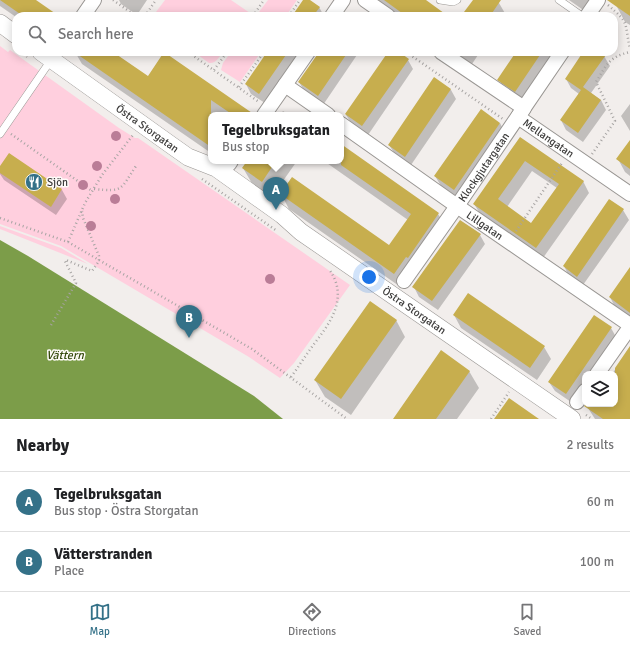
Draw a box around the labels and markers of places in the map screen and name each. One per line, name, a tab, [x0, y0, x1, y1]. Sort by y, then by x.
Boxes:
restaurant icon: Sjön	[24, 172, 44, 192]
place label: Sjön	[47, 176, 68, 189]
pin: A	[263, 177, 289, 210]
pin: B	[176, 305, 202, 338]

